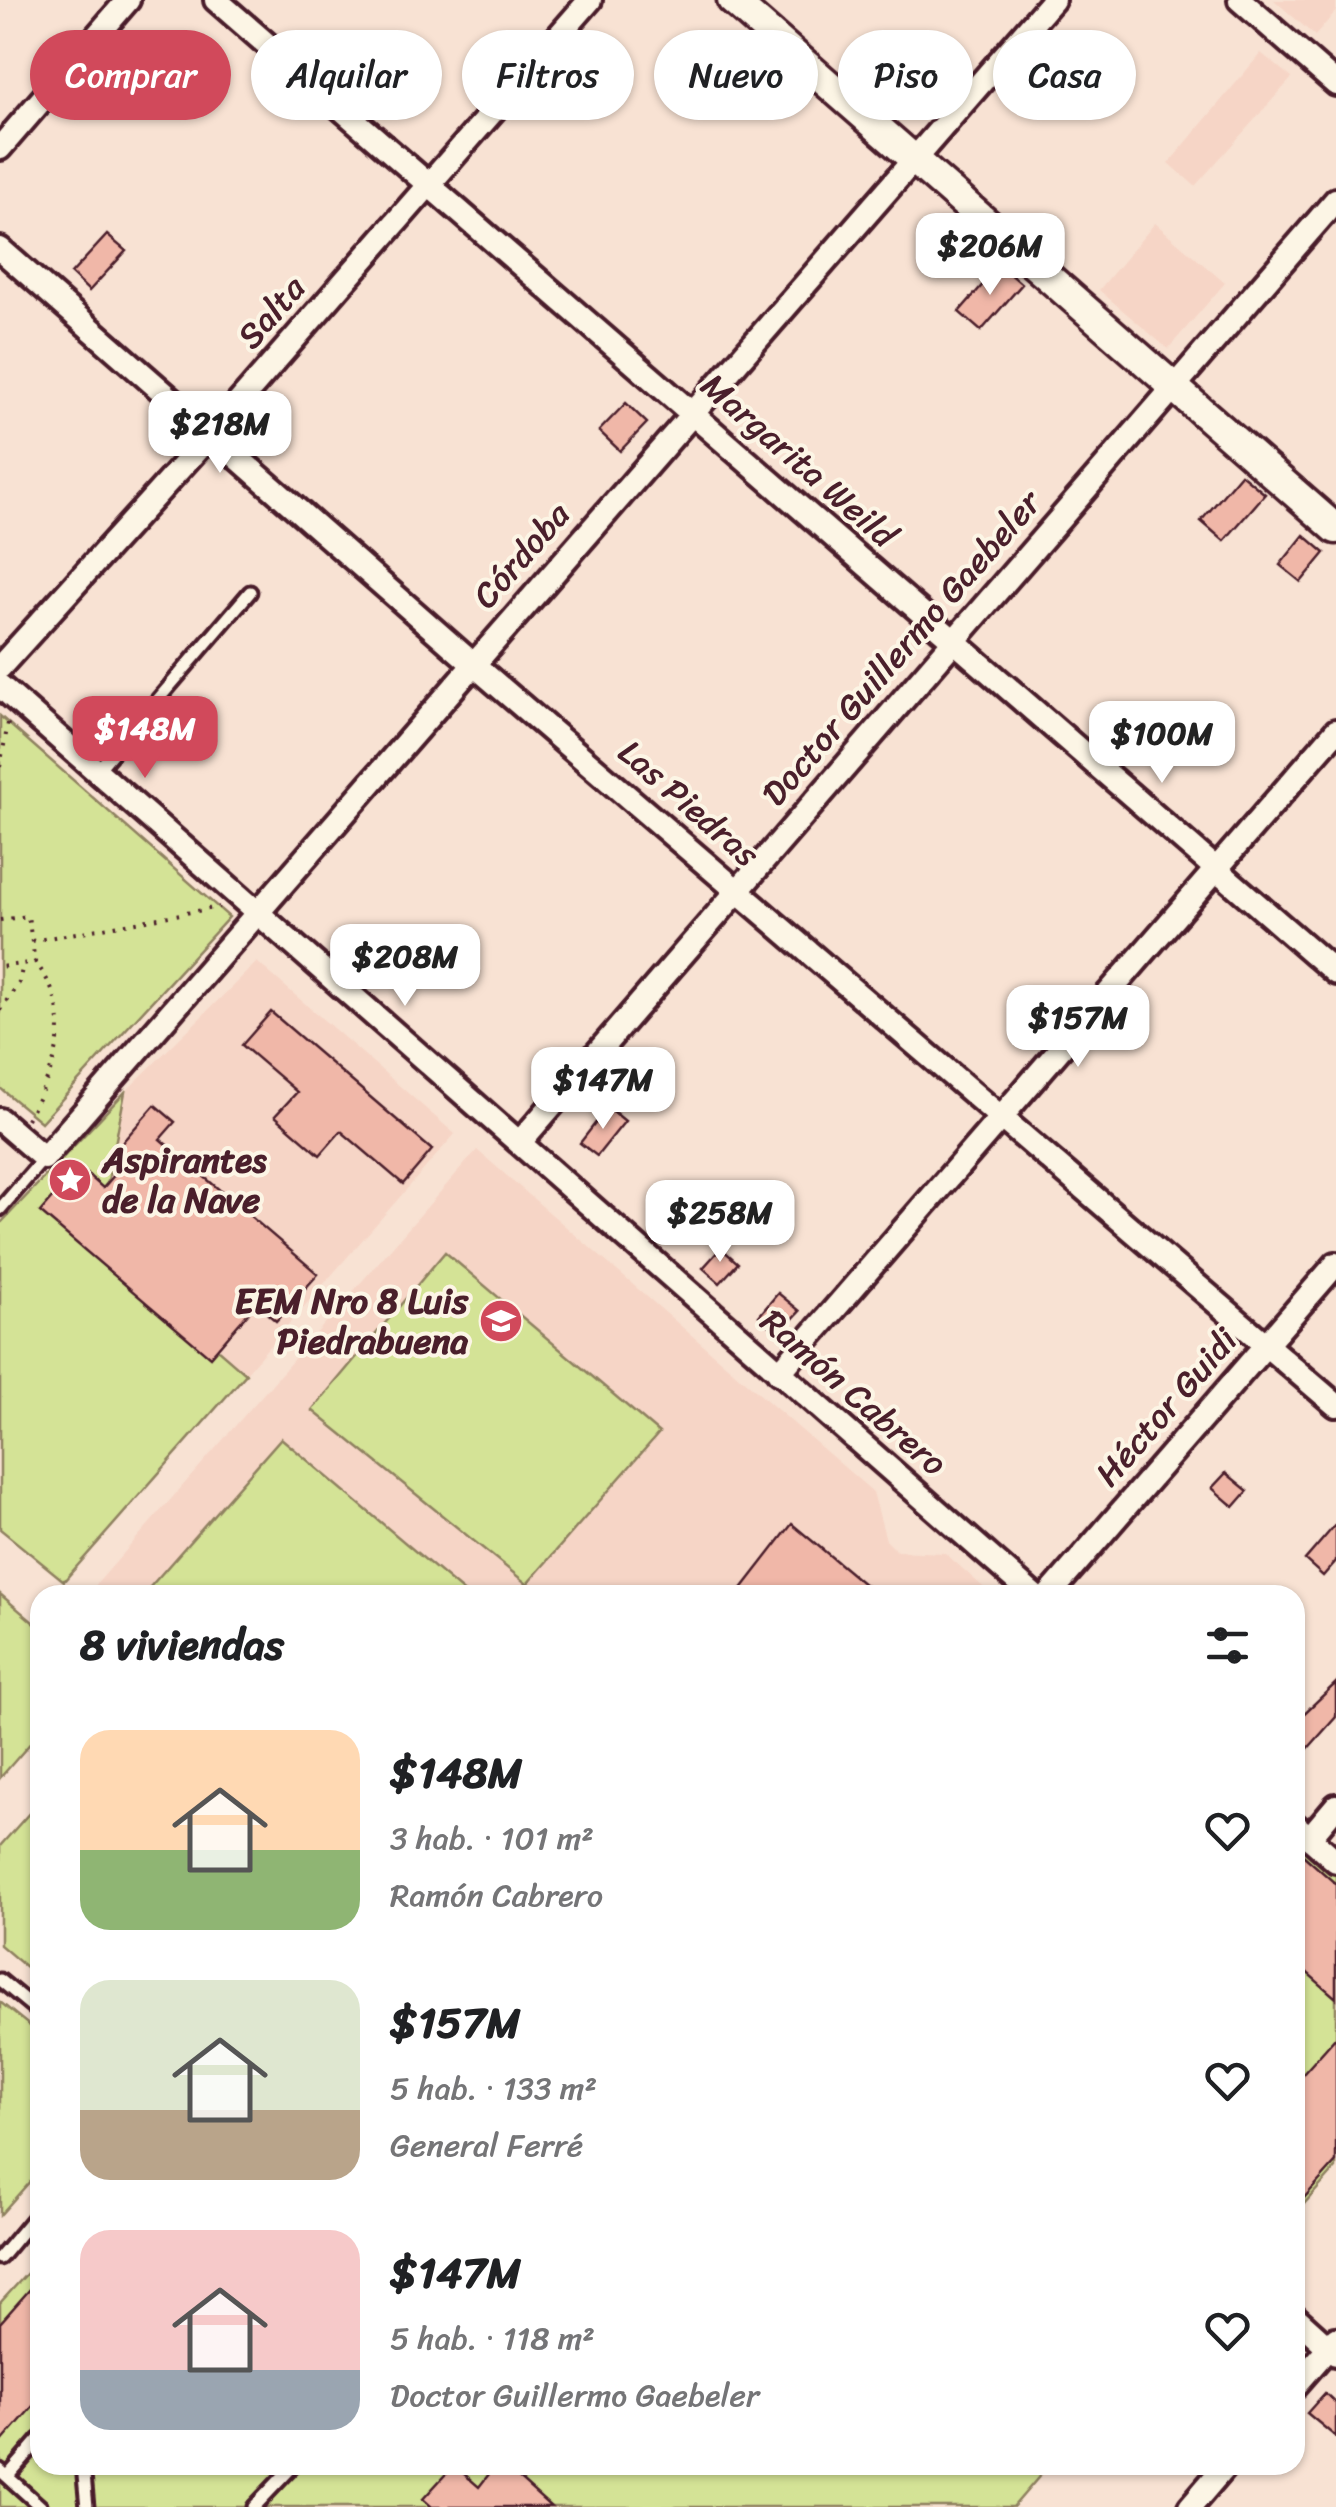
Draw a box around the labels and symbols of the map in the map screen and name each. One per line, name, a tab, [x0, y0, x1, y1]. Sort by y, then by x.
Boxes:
pin: $206M	[920, 213, 1060, 298]
street label: Salta	[221, 260, 322, 363]
street label: Margarita Weild	[686, 356, 914, 565]
pin: $218M	[150, 391, 290, 476]
street label: Doctor Guillermo Gaebeler	[745, 473, 1059, 821]
street label: Córdoba	[456, 487, 586, 623]
pin: $148M	[75, 696, 215, 781]
pin: $100M	[1092, 701, 1232, 786]
street label: Las Piedras	[604, 723, 775, 884]
pin: $208M	[335, 924, 475, 1009]
pin: $157M	[1008, 985, 1148, 1070]
pin: $147M	[533, 1047, 673, 1132]
place label: Aspirantes de la Nave	[100, 1129, 267, 1231]
place icon: Aspirantes de la Nave	[47, 1157, 93, 1203]
pin: $258M	[650, 1180, 790, 1265]
place label: EEM Nro 8 Luis Piedrabuena	[235, 1270, 469, 1372]
street label: Ramón Cabrero	[746, 1292, 962, 1492]
school or university icon: EEM Nro 8 Luis Piedrabuena	[478, 1298, 524, 1344]
street label: Héctor Guidi	[1079, 1312, 1254, 1501]

